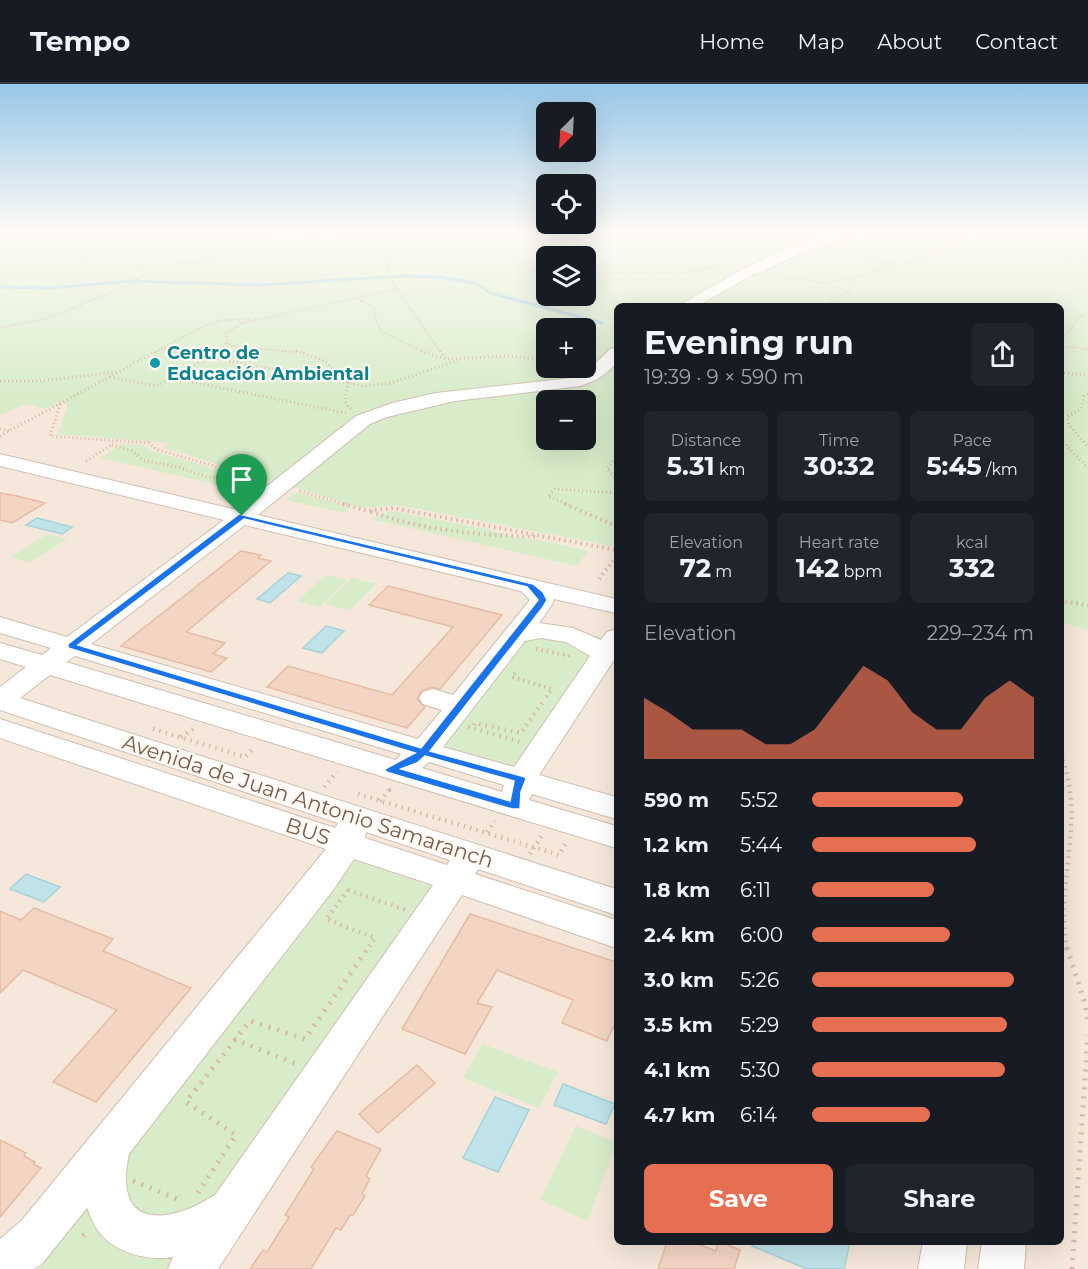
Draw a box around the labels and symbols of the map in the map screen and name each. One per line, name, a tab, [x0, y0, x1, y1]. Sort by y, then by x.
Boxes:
north arrow	[536, 102, 596, 162]
place label: Centro de Educación Ambiental	[167, 342, 369, 385]
marker: Centro de Educación Ambiental	[148, 356, 162, 370]
pin	[216, 454, 267, 516]
street label: Avenida de Juan Antonio Samaranch	[119, 729, 497, 873]
street label: BUS	[283, 812, 333, 850]

